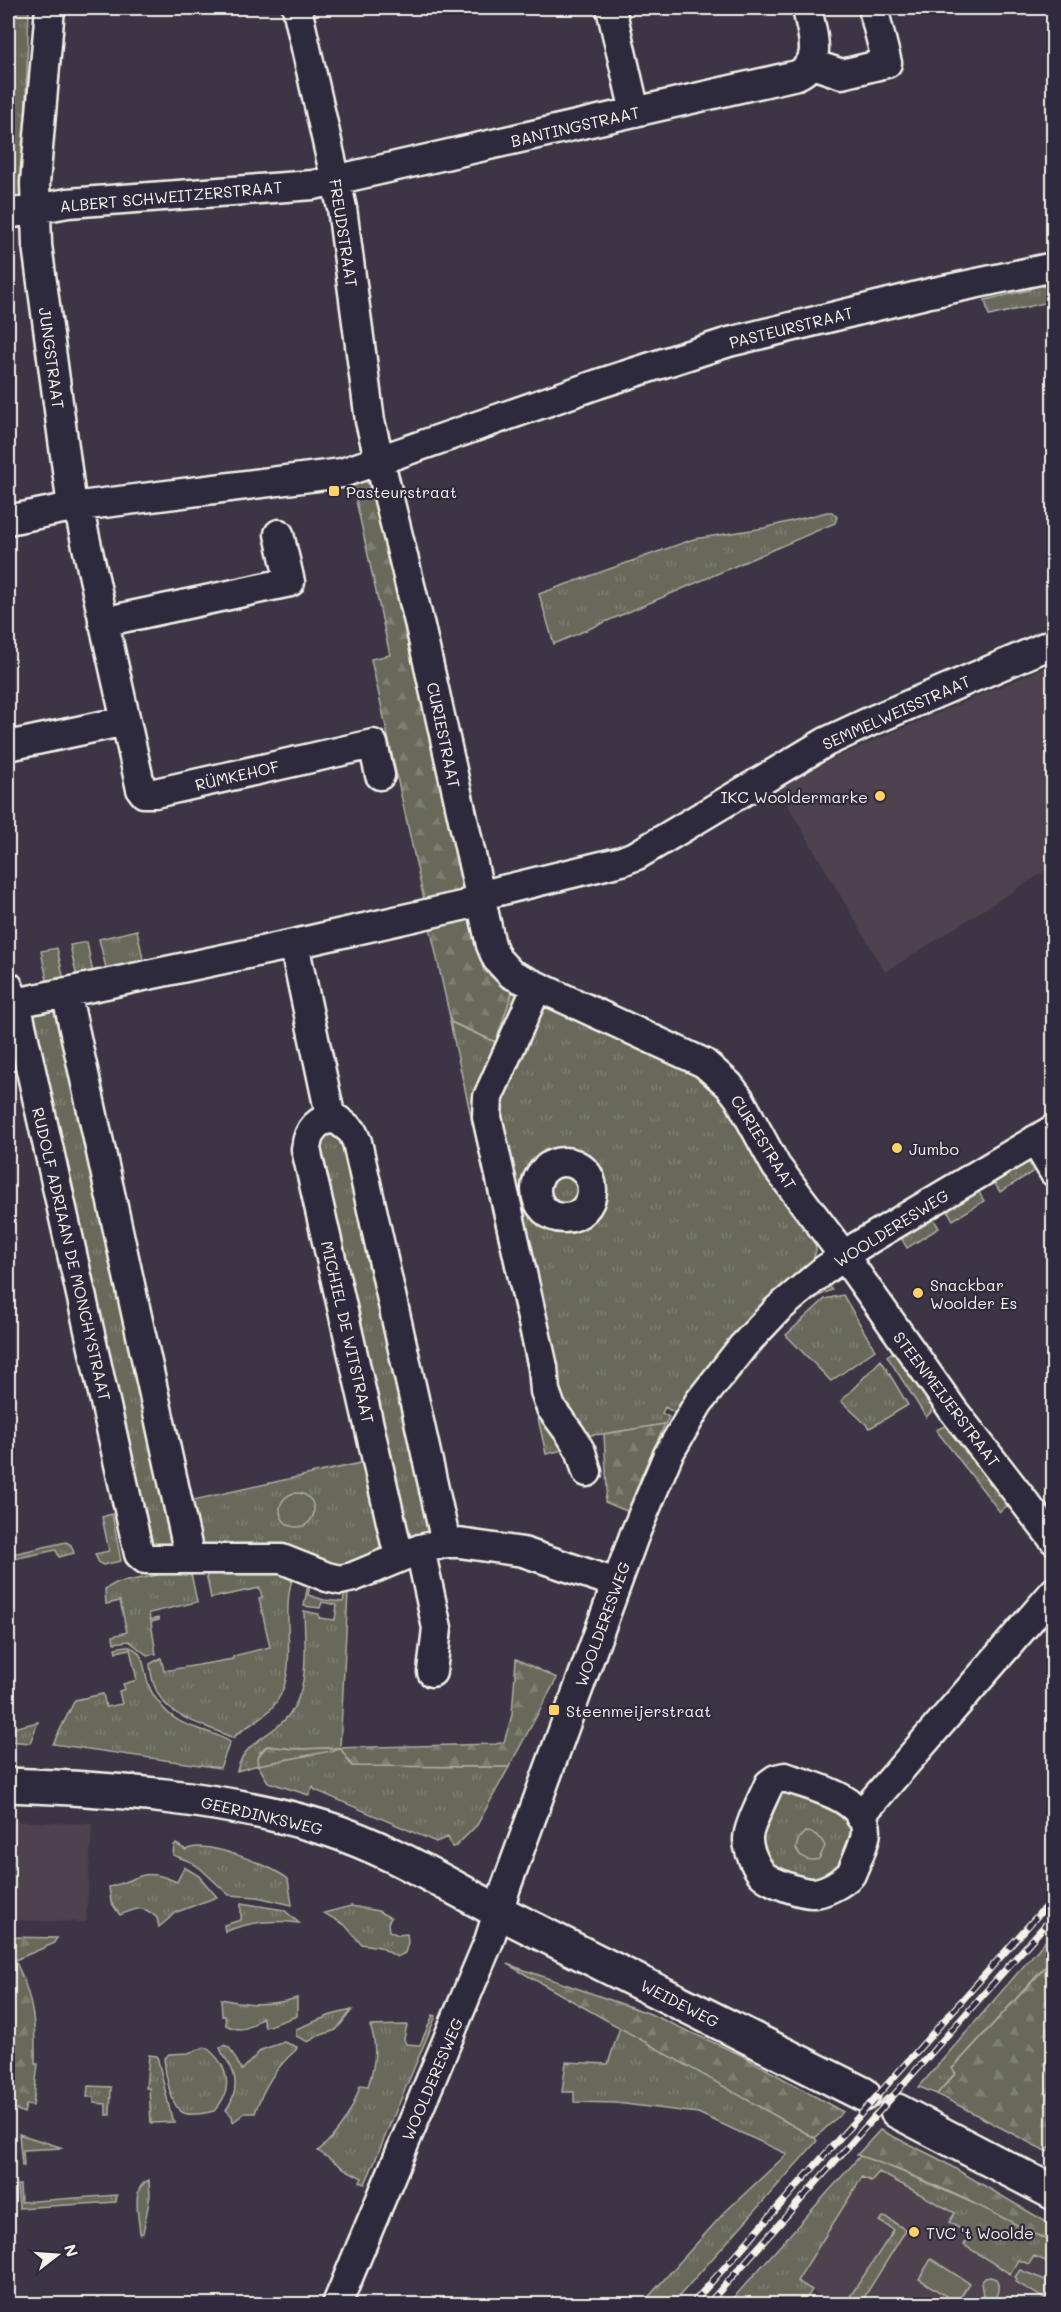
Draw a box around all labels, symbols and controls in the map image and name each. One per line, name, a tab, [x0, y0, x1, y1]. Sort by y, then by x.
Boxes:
street label: BANTINGSTRAAT	[509, 101, 642, 151]
street label: ALBERT SCHWEITZERSTRAAT	[59, 176, 283, 216]
street label: FREUDSTRAAT	[325, 177, 363, 289]
street label: PASTEURSTRAAT	[727, 301, 855, 353]
street label: JUNGSTRAAT	[34, 306, 70, 410]
place label: Pasteurstraat	[346, 481, 457, 502]
marker: Pasteurstraat	[327, 484, 341, 498]
street label: SEMMELWEISSTRAAT	[819, 670, 973, 754]
street label: CURIESTRAAT	[423, 680, 465, 790]
street label: RÜMKEHOF	[193, 755, 281, 795]
place label: IKC Wooldermarke	[720, 786, 868, 807]
marker: IKC Wooldermarke	[873, 789, 887, 803]
street label: CURIESTRAAT	[727, 1091, 802, 1193]
street label: RUDOLF ADRIAAN DE MONCHYSTRAAT	[28, 1105, 116, 1403]
place label: Jumbo	[909, 1138, 959, 1159]
marker: Jumbo	[890, 1141, 904, 1155]
street label: WOOLDERESWEG	[830, 1184, 952, 1272]
street label: MICHIEL DE WITSTRAAT	[317, 1239, 379, 1425]
place label: Snackbar Woolder Es	[930, 1274, 1017, 1313]
marker: Snackbar Woolder Es	[911, 1286, 925, 1300]
street label: STEENMEIJERSTRAAT	[889, 1327, 1005, 1471]
street label: WOOLDERESWEG	[570, 1559, 634, 1689]
place label: Steenmeijerstraat	[566, 1700, 711, 1721]
marker: Steenmeijerstraat	[547, 1703, 561, 1717]
street label: GEERDINKSWEG	[199, 1791, 325, 1839]
street label: WEIDEWEG	[637, 1974, 723, 2032]
street label: WOOLDERESWEG	[397, 2014, 467, 2144]
place label: TVC 't Woolde	[926, 2222, 1034, 2243]
north arrow	[27, 2225, 87, 2285]
marker: TVC 't Woolde	[907, 2225, 921, 2239]
text: N	[60, 2242, 84, 2259]

